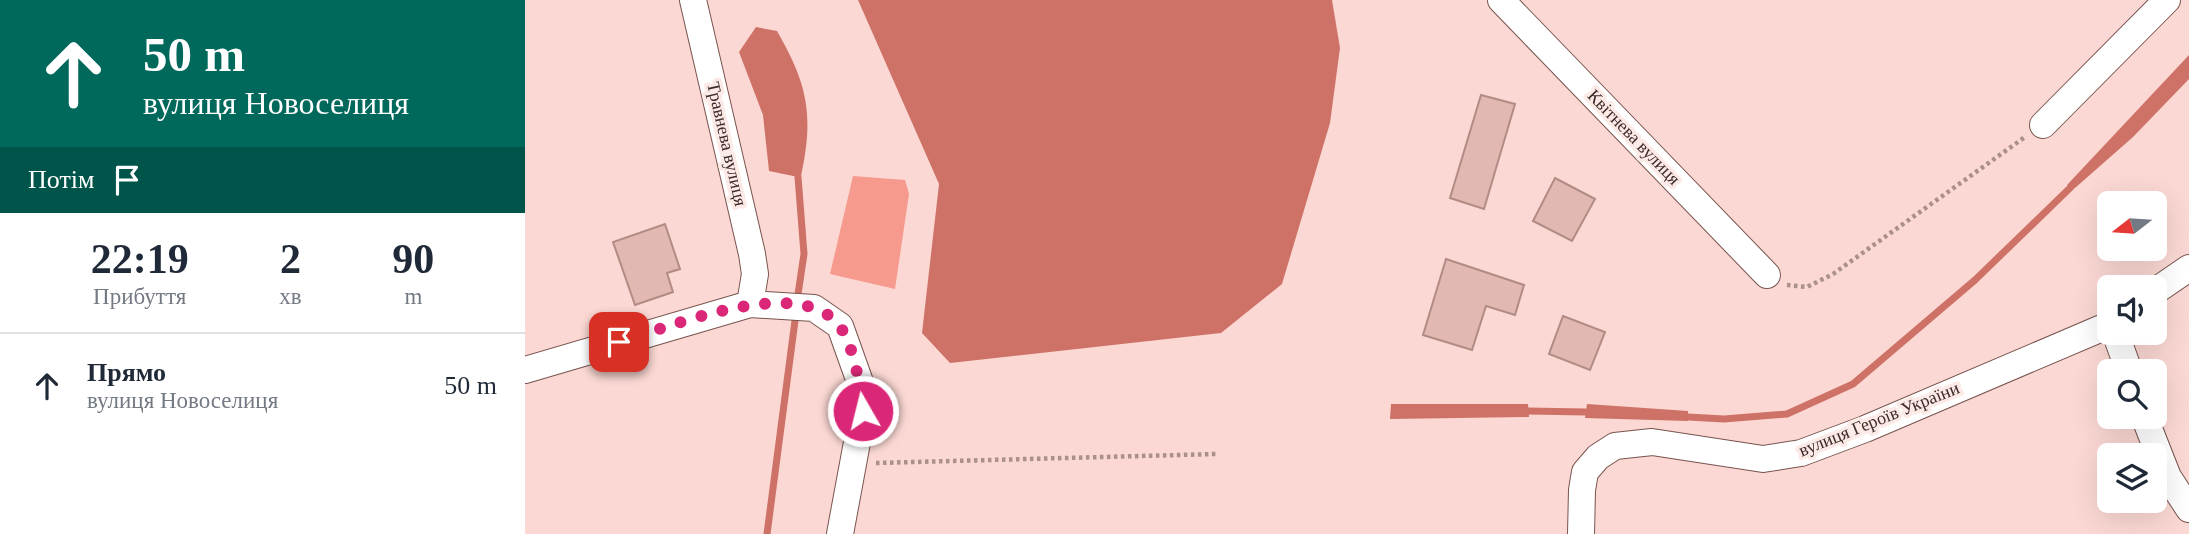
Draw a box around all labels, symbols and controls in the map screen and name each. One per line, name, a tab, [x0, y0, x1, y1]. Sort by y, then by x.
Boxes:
text: 50 m	[143, 27, 245, 82]
icon: ahead	[28, 28, 119, 119]
street label: Травнева вулиця	[703, 80, 751, 208]
text: вулиця Новоселиця	[143, 85, 409, 121]
street label: Квітнева вулиця	[1584, 85, 1684, 189]
icon: arrive	[108, 161, 146, 199]
text: Потім	[28, 165, 94, 194]
north arrow	[2097, 191, 2167, 261]
map controls	[2097, 191, 2167, 513]
text: 22:19	[91, 236, 189, 282]
text: 2	[280, 236, 301, 282]
text: 90	[392, 236, 434, 282]
button: sound	[2097, 275, 2167, 345]
text: Прибуття	[93, 284, 186, 309]
text: хв	[279, 284, 302, 309]
text: m	[404, 284, 422, 309]
pin	[589, 312, 649, 372]
icon: arrive	[600, 323, 638, 361]
text: Прямо	[87, 358, 166, 387]
button: search	[2097, 359, 2167, 429]
icon: ahead	[28, 367, 66, 405]
text: 50 m	[444, 371, 497, 400]
position arrow	[826, 374, 900, 448]
street label: вулиця Героїв України	[1796, 378, 1963, 460]
text: вулиця Новоселиця	[87, 388, 278, 413]
button: layers	[2097, 443, 2167, 513]

